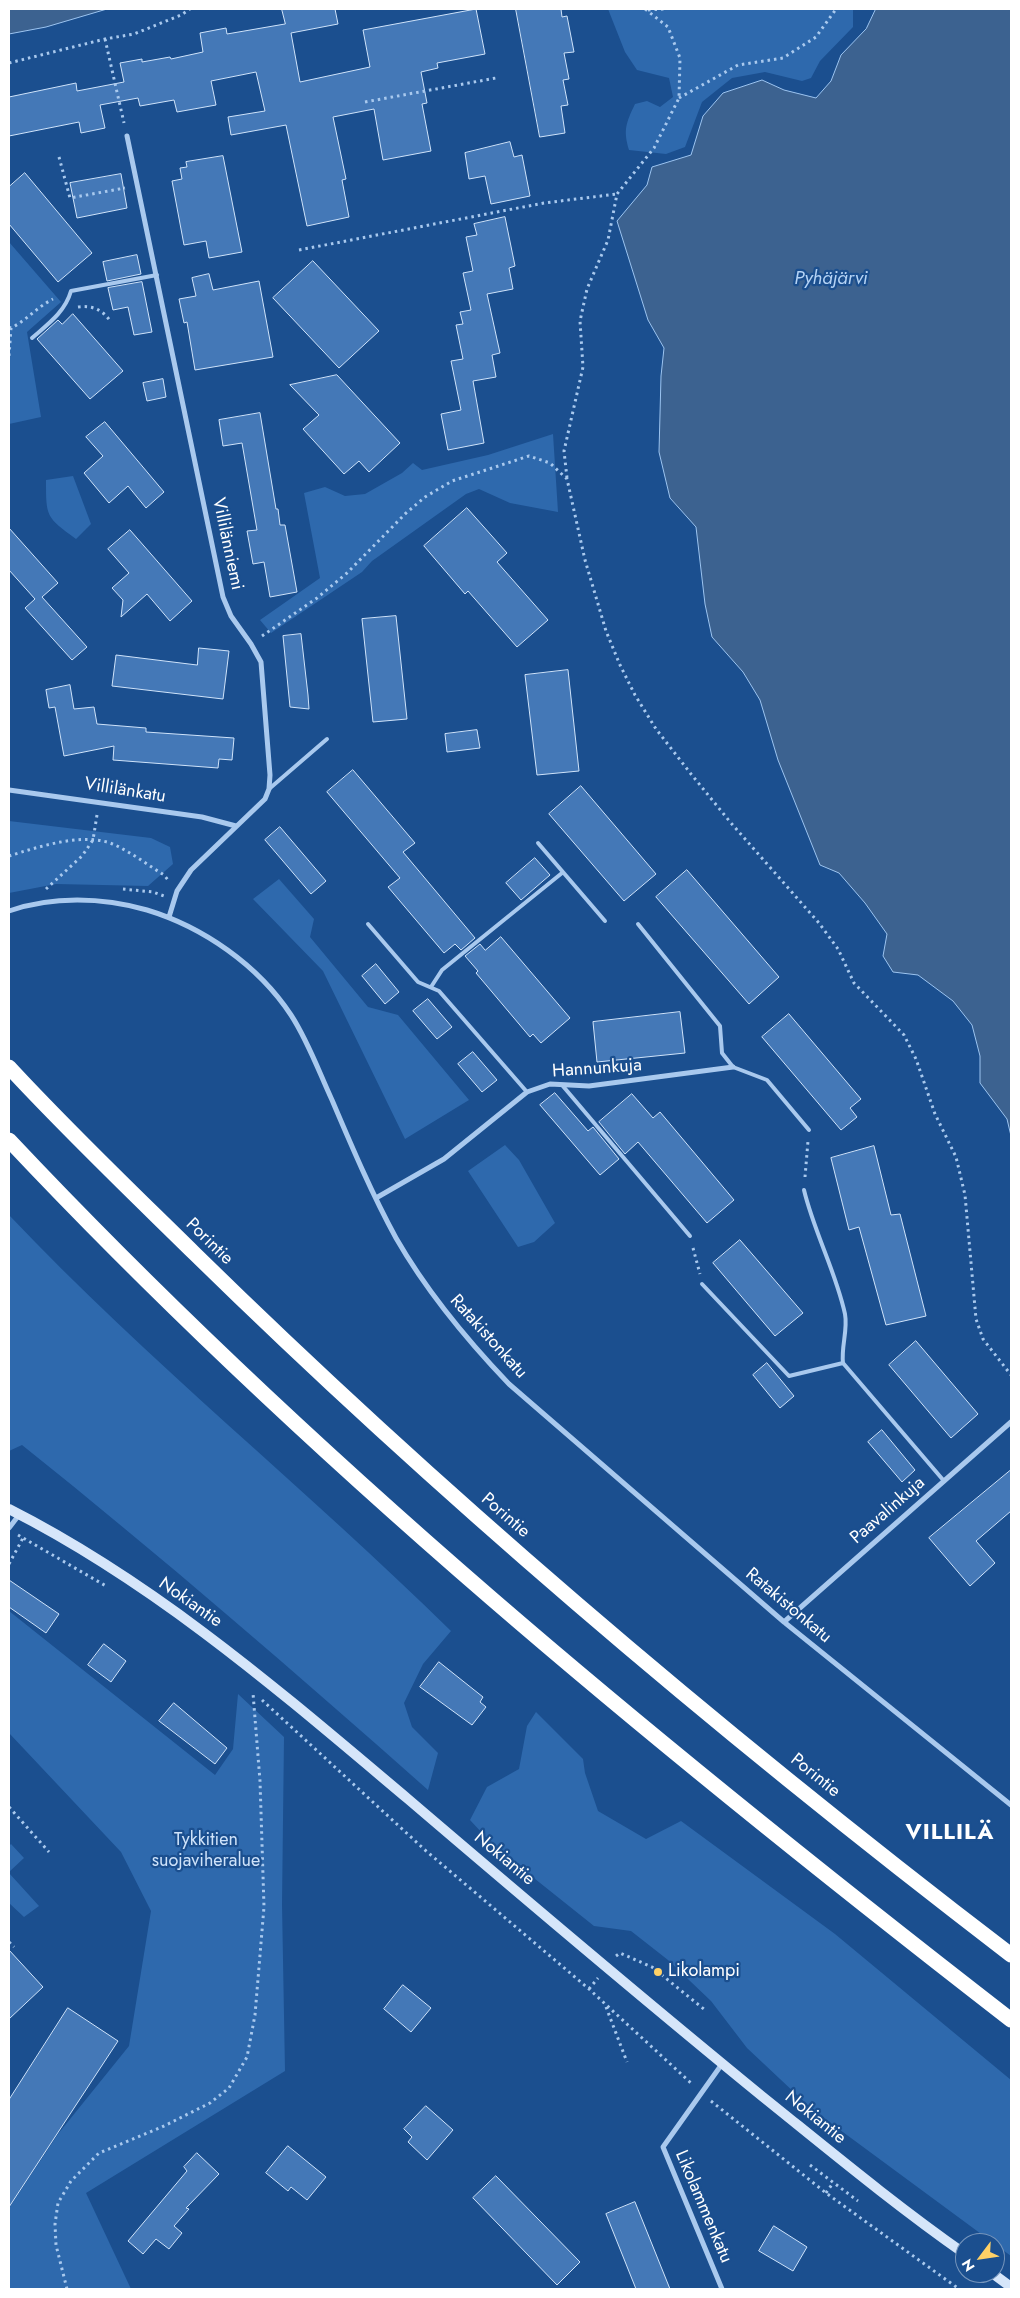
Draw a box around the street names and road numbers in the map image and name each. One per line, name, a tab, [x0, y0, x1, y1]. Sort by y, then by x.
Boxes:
street label: Villilänniemi	[207, 496, 247, 592]
street label: Villilänkatu	[83, 774, 167, 808]
street label: Hannunkuja	[552, 1055, 642, 1083]
street label: Porintie	[181, 1214, 237, 1270]
street label: Ratakistonkatu	[445, 1291, 531, 1383]
street label: Paavalinkuja	[846, 1473, 930, 1549]
street label: Porintie	[476, 1489, 534, 1543]
street label: Ratakistonkatu	[741, 1564, 835, 1648]
street label: Nokiantie	[154, 1573, 226, 1633]
street label: Porintie	[786, 1749, 844, 1803]
street label: Nokiantie	[469, 1827, 539, 1891]
street label: Nokiantie	[780, 2087, 850, 2149]
street label: Likolammenkatu	[670, 2147, 736, 2267]

